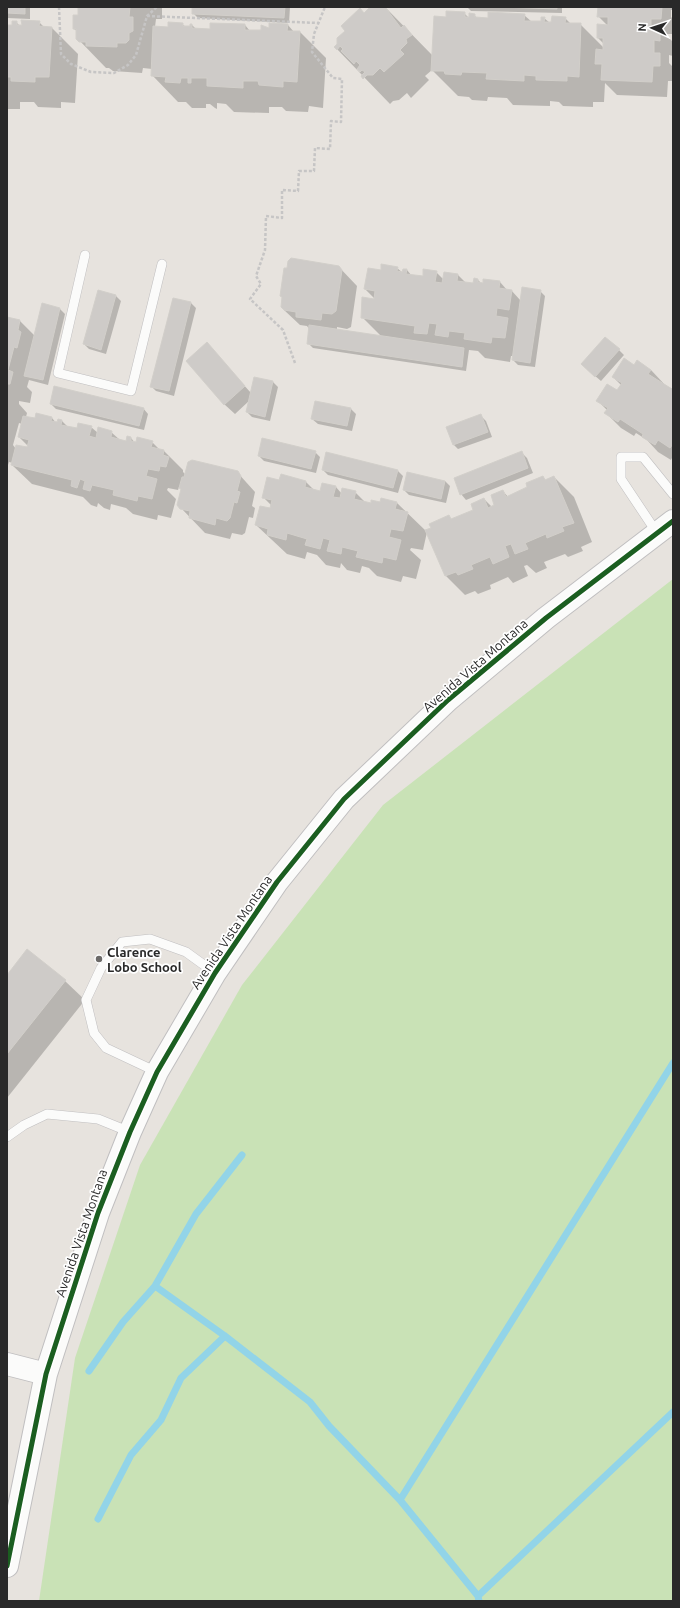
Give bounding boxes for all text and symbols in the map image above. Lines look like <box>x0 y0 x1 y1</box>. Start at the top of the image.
north arrow <box>632 8 672 48</box>
text: N <box>636 23 648 32</box>
street label: Avenida Vista Montana <box>420 616 530 714</box>
street label: Avenida Vista Montana <box>188 873 274 991</box>
place label: Clarence Lobo School <box>107 945 182 974</box>
marker: Clarence Lobo School <box>94 954 104 964</box>
street label: Avenida Vista Montana <box>53 1167 109 1299</box>

